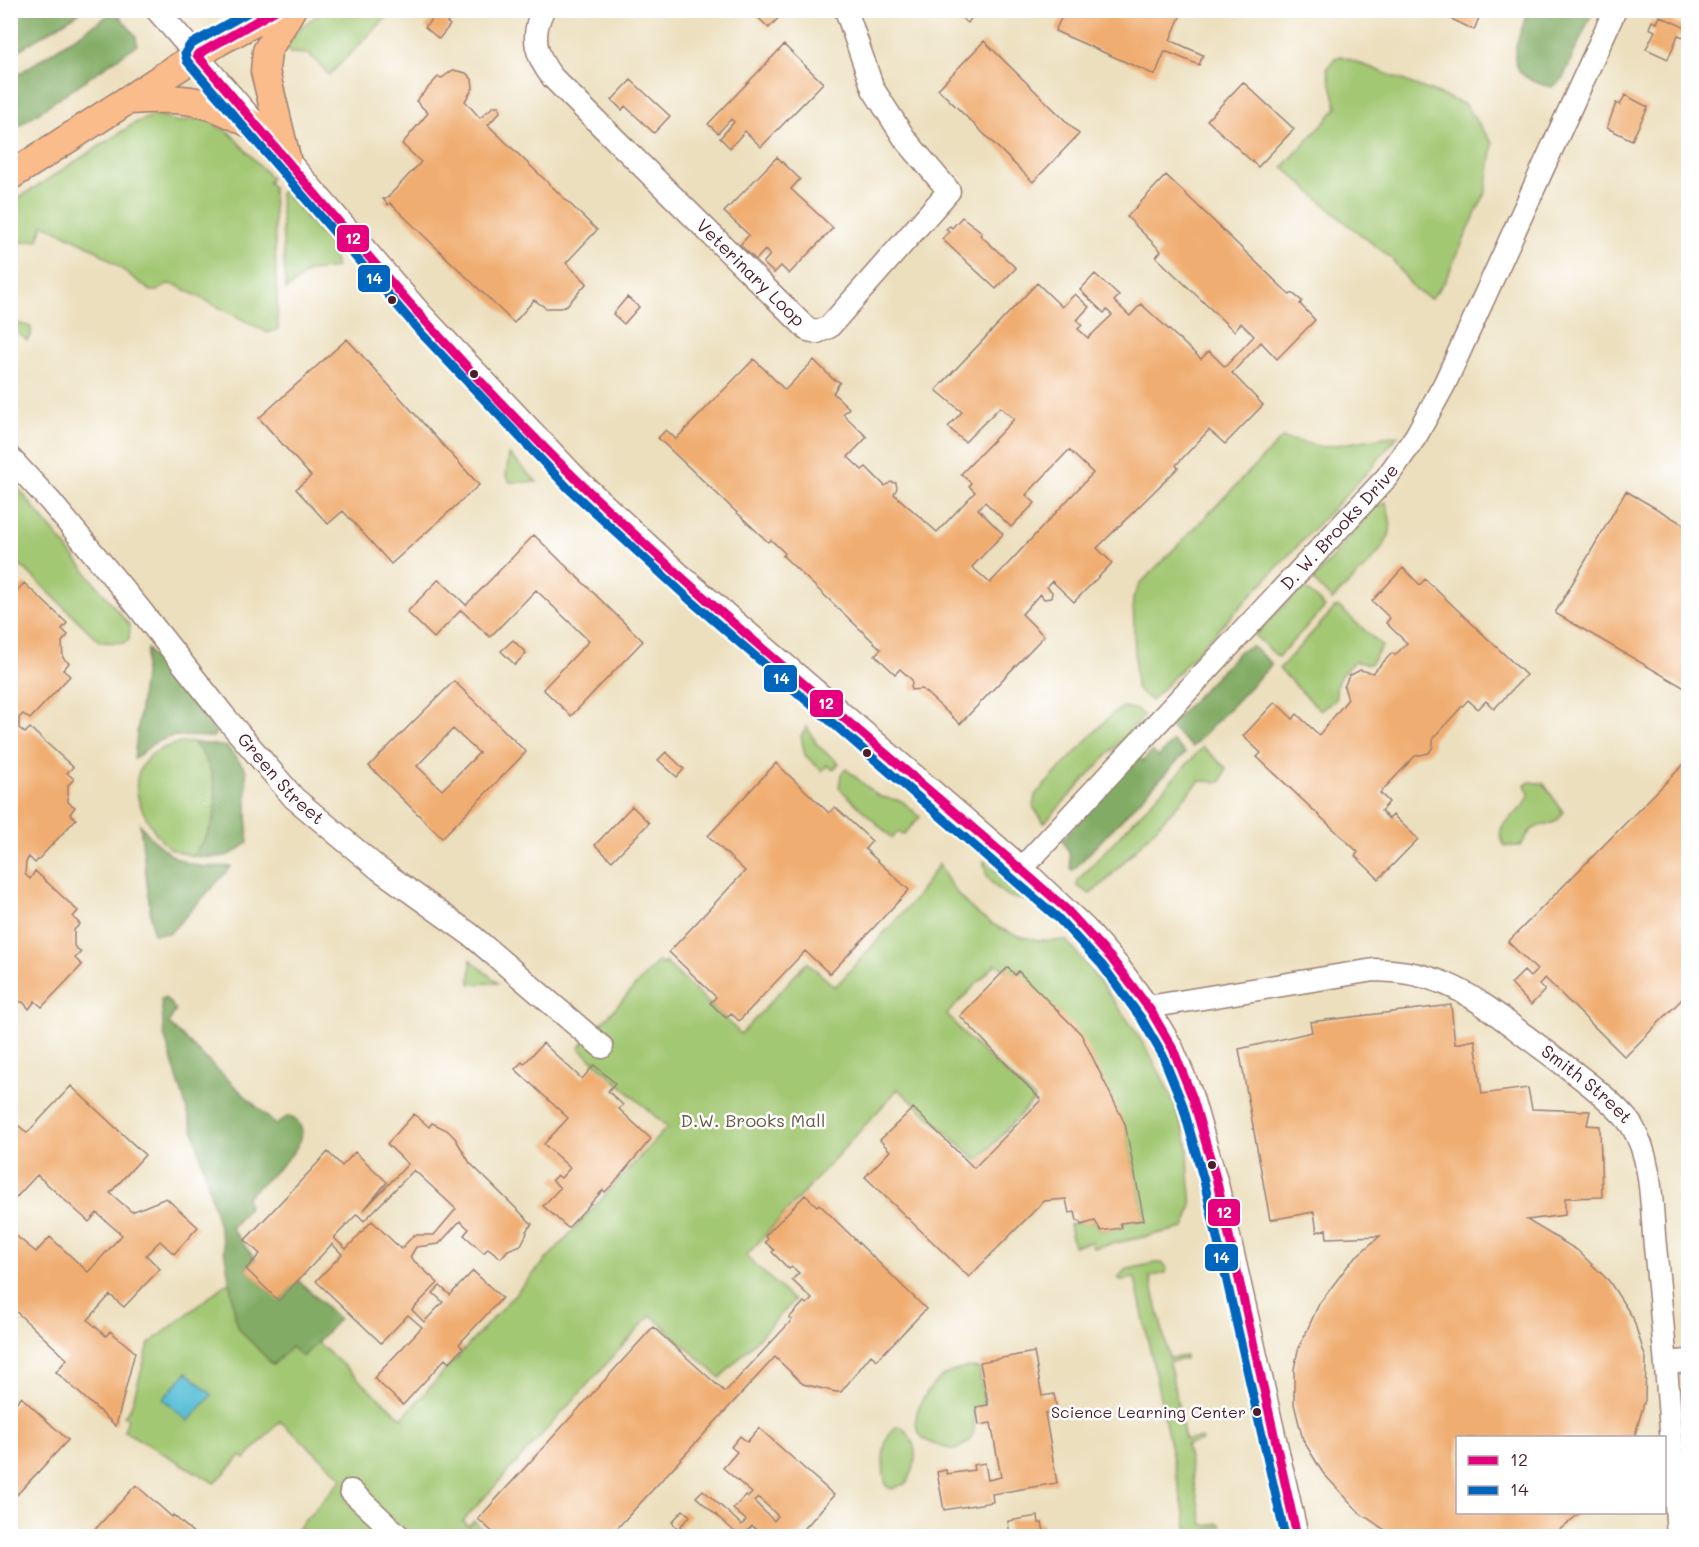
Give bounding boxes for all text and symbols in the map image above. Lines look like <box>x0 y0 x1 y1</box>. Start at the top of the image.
street label: Veterinary Loop <box>692 213 811 331</box>
line badge: 12 <box>336 224 370 253</box>
text: 12 <box>345 227 361 248</box>
line badge: 14 <box>357 264 391 293</box>
text: 14 <box>365 267 383 288</box>
unlabelled marker <box>386 294 398 306</box>
unlabelled marker <box>468 368 480 380</box>
street label: D. W. Brooks Drive <box>1275 459 1403 595</box>
line badge: 14 <box>763 664 798 693</box>
text: 14 <box>772 667 790 688</box>
line badge: 12 <box>809 689 844 718</box>
text: 12 <box>818 692 834 713</box>
street label: Green Street <box>232 727 330 829</box>
unlabelled marker <box>861 747 873 759</box>
street label: Smith Street <box>1537 1039 1638 1128</box>
park label: D.W. Brooks Mall <box>681 1108 825 1132</box>
unlabelled marker <box>1206 1159 1218 1171</box>
line badge: 12 <box>1207 1198 1241 1227</box>
text: 12 <box>1216 1201 1232 1222</box>
line badge: 14 <box>1204 1243 1239 1272</box>
text: 14 <box>1212 1246 1230 1267</box>
place label: Science Learning Center <box>1051 1401 1246 1422</box>
marker: Science Learning Center <box>1251 1406 1263 1418</box>
legend <box>1456 1436 1666 1514</box>
text: 12 <box>1510 1447 1528 1471</box>
text: 14 <box>1510 1477 1529 1501</box>

